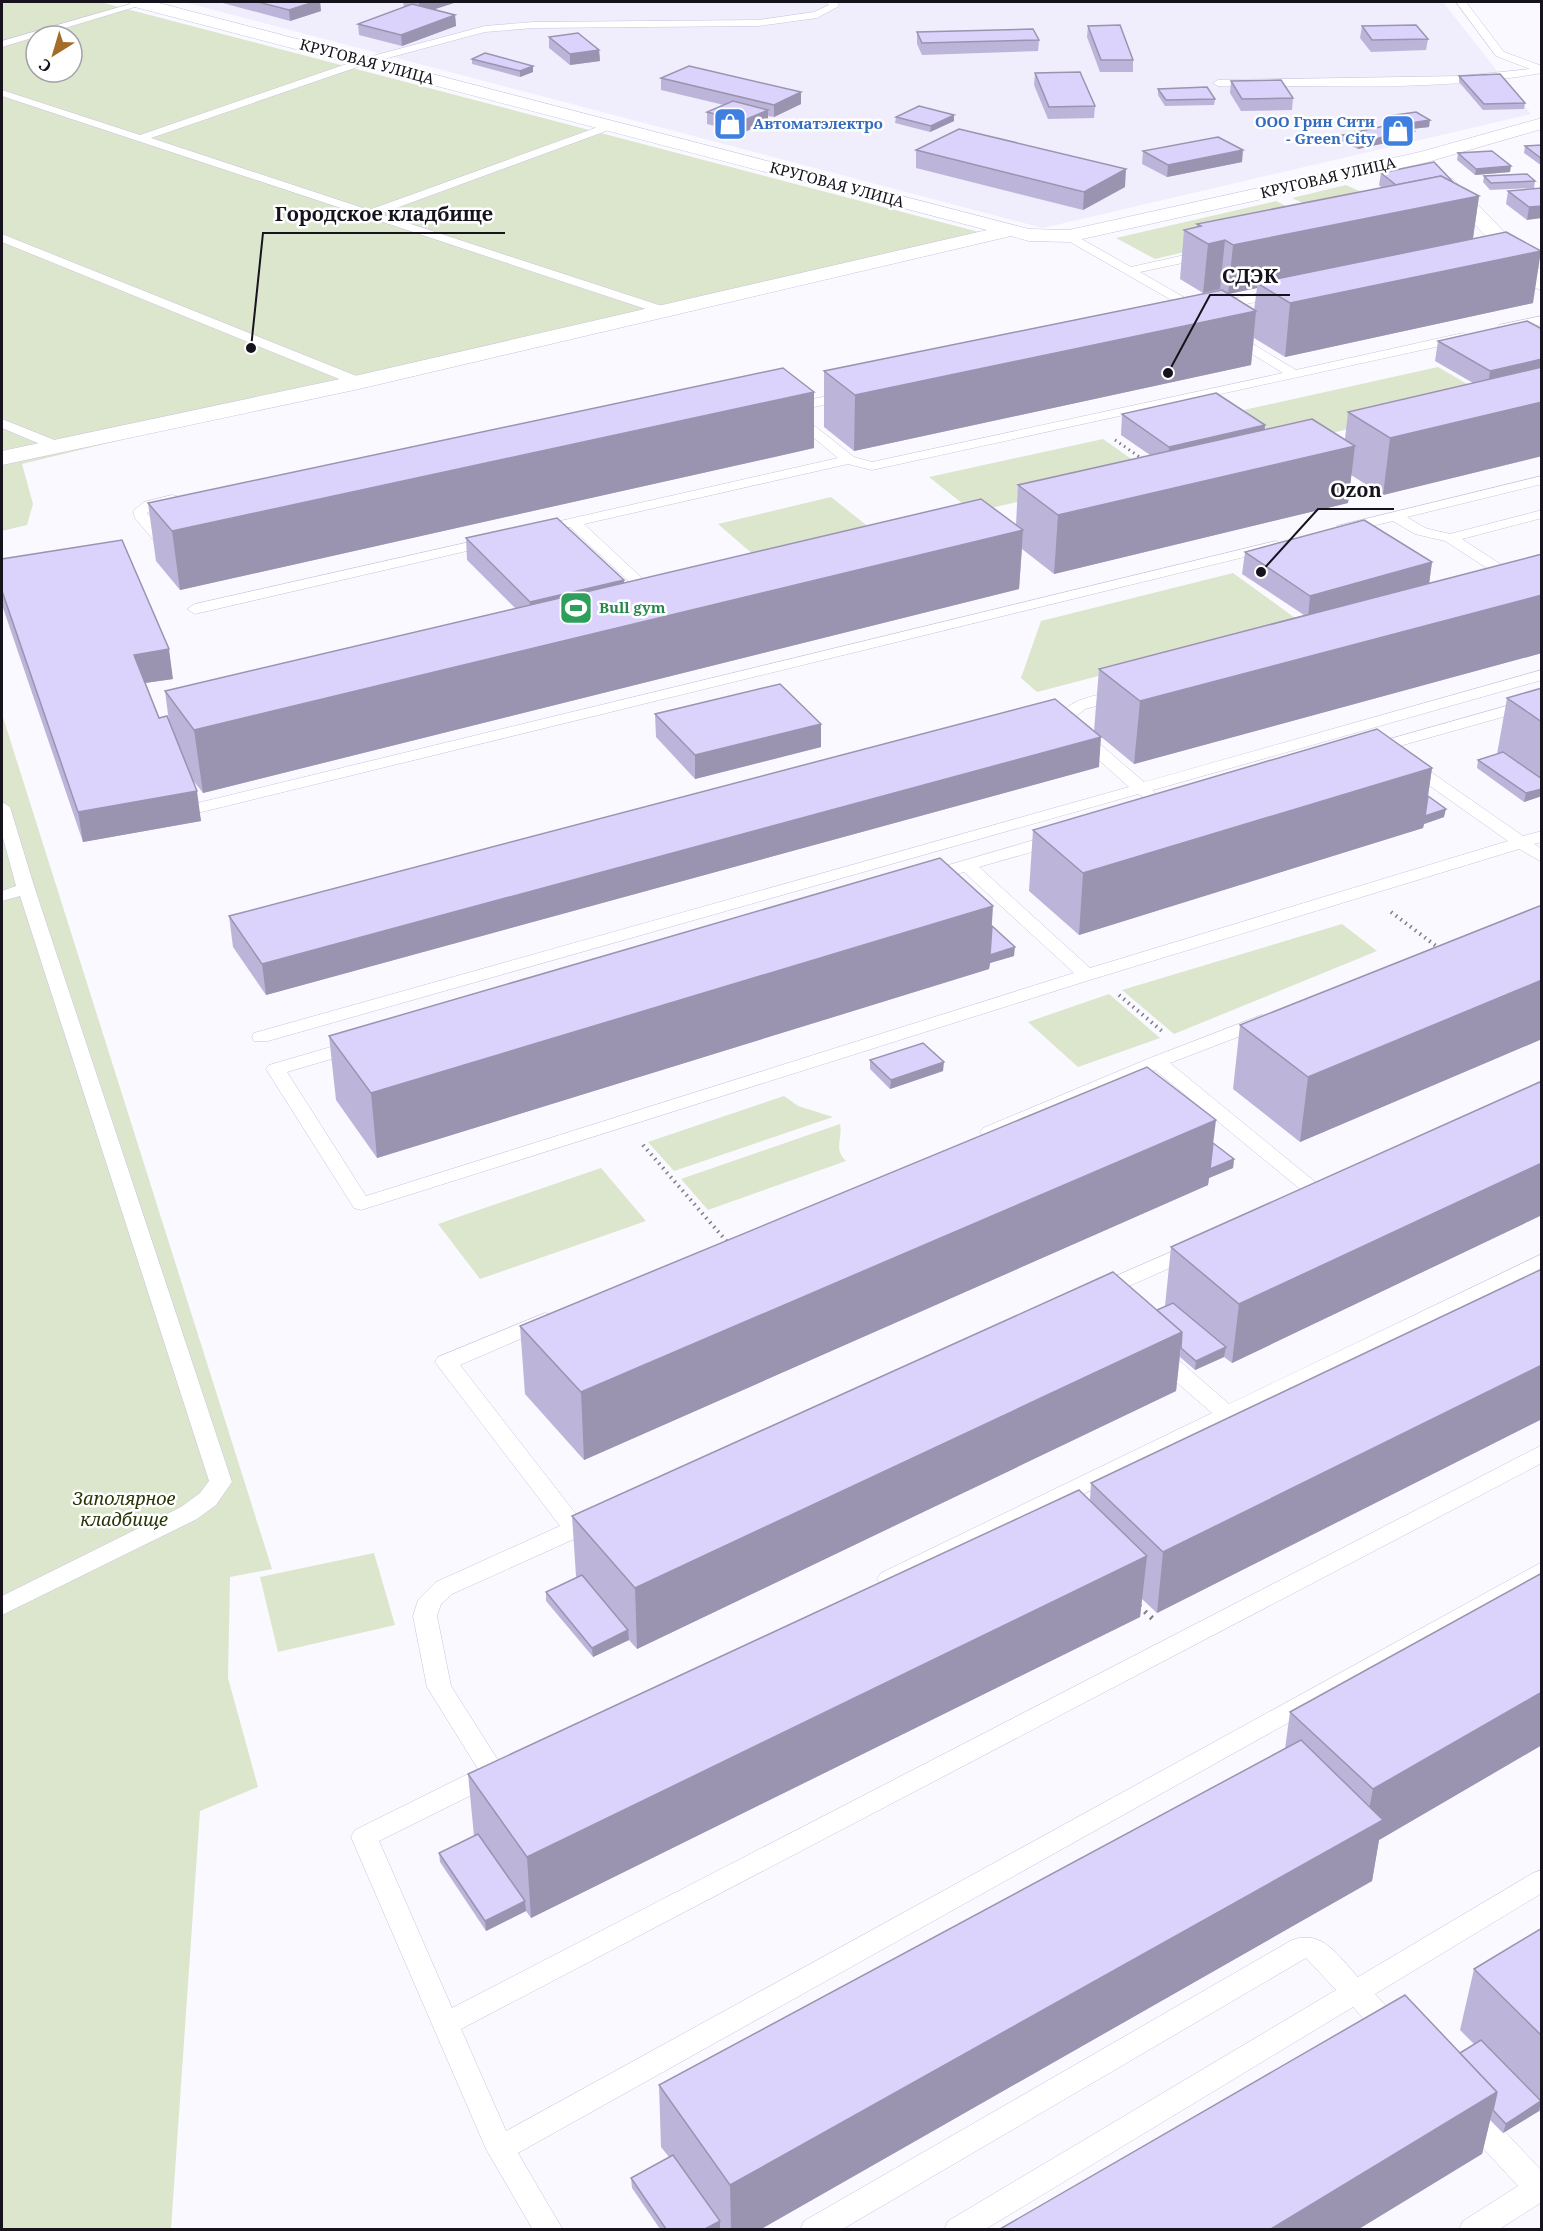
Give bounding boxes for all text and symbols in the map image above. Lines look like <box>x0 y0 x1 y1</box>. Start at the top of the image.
north arrow <box>24 24 84 84</box>
street label: КРУГОВАЯ УЛИЦА <box>298 33 437 89</box>
text: С <box>34 54 56 78</box>
shop icon: Автоматэлектро <box>712 106 748 142</box>
place label: ООО Грин Сити - Green City <box>1255 111 1375 148</box>
place label: Автоматэлектро <box>753 113 883 133</box>
shop icon: ООО Грин Сити - Green City <box>1380 113 1416 149</box>
street label: КРУГОВАЯ УЛИЦА <box>1258 152 1398 202</box>
street label: КРУГОВАЯ УЛИЦА <box>768 156 907 212</box>
callout: Городское кладбище <box>263 195 505 233</box>
text: Городское кладбище <box>275 200 493 227</box>
callout: СДЭК <box>1210 257 1290 295</box>
text: СДЭК <box>1222 262 1278 289</box>
callout: Ozon <box>1318 471 1394 509</box>
text: Ozon <box>1330 476 1382 503</box>
sports icon: Bull gym <box>558 590 594 626</box>
place label: Bull gym <box>599 597 666 617</box>
park label: Заполярное кладбище <box>73 1486 176 1531</box>

